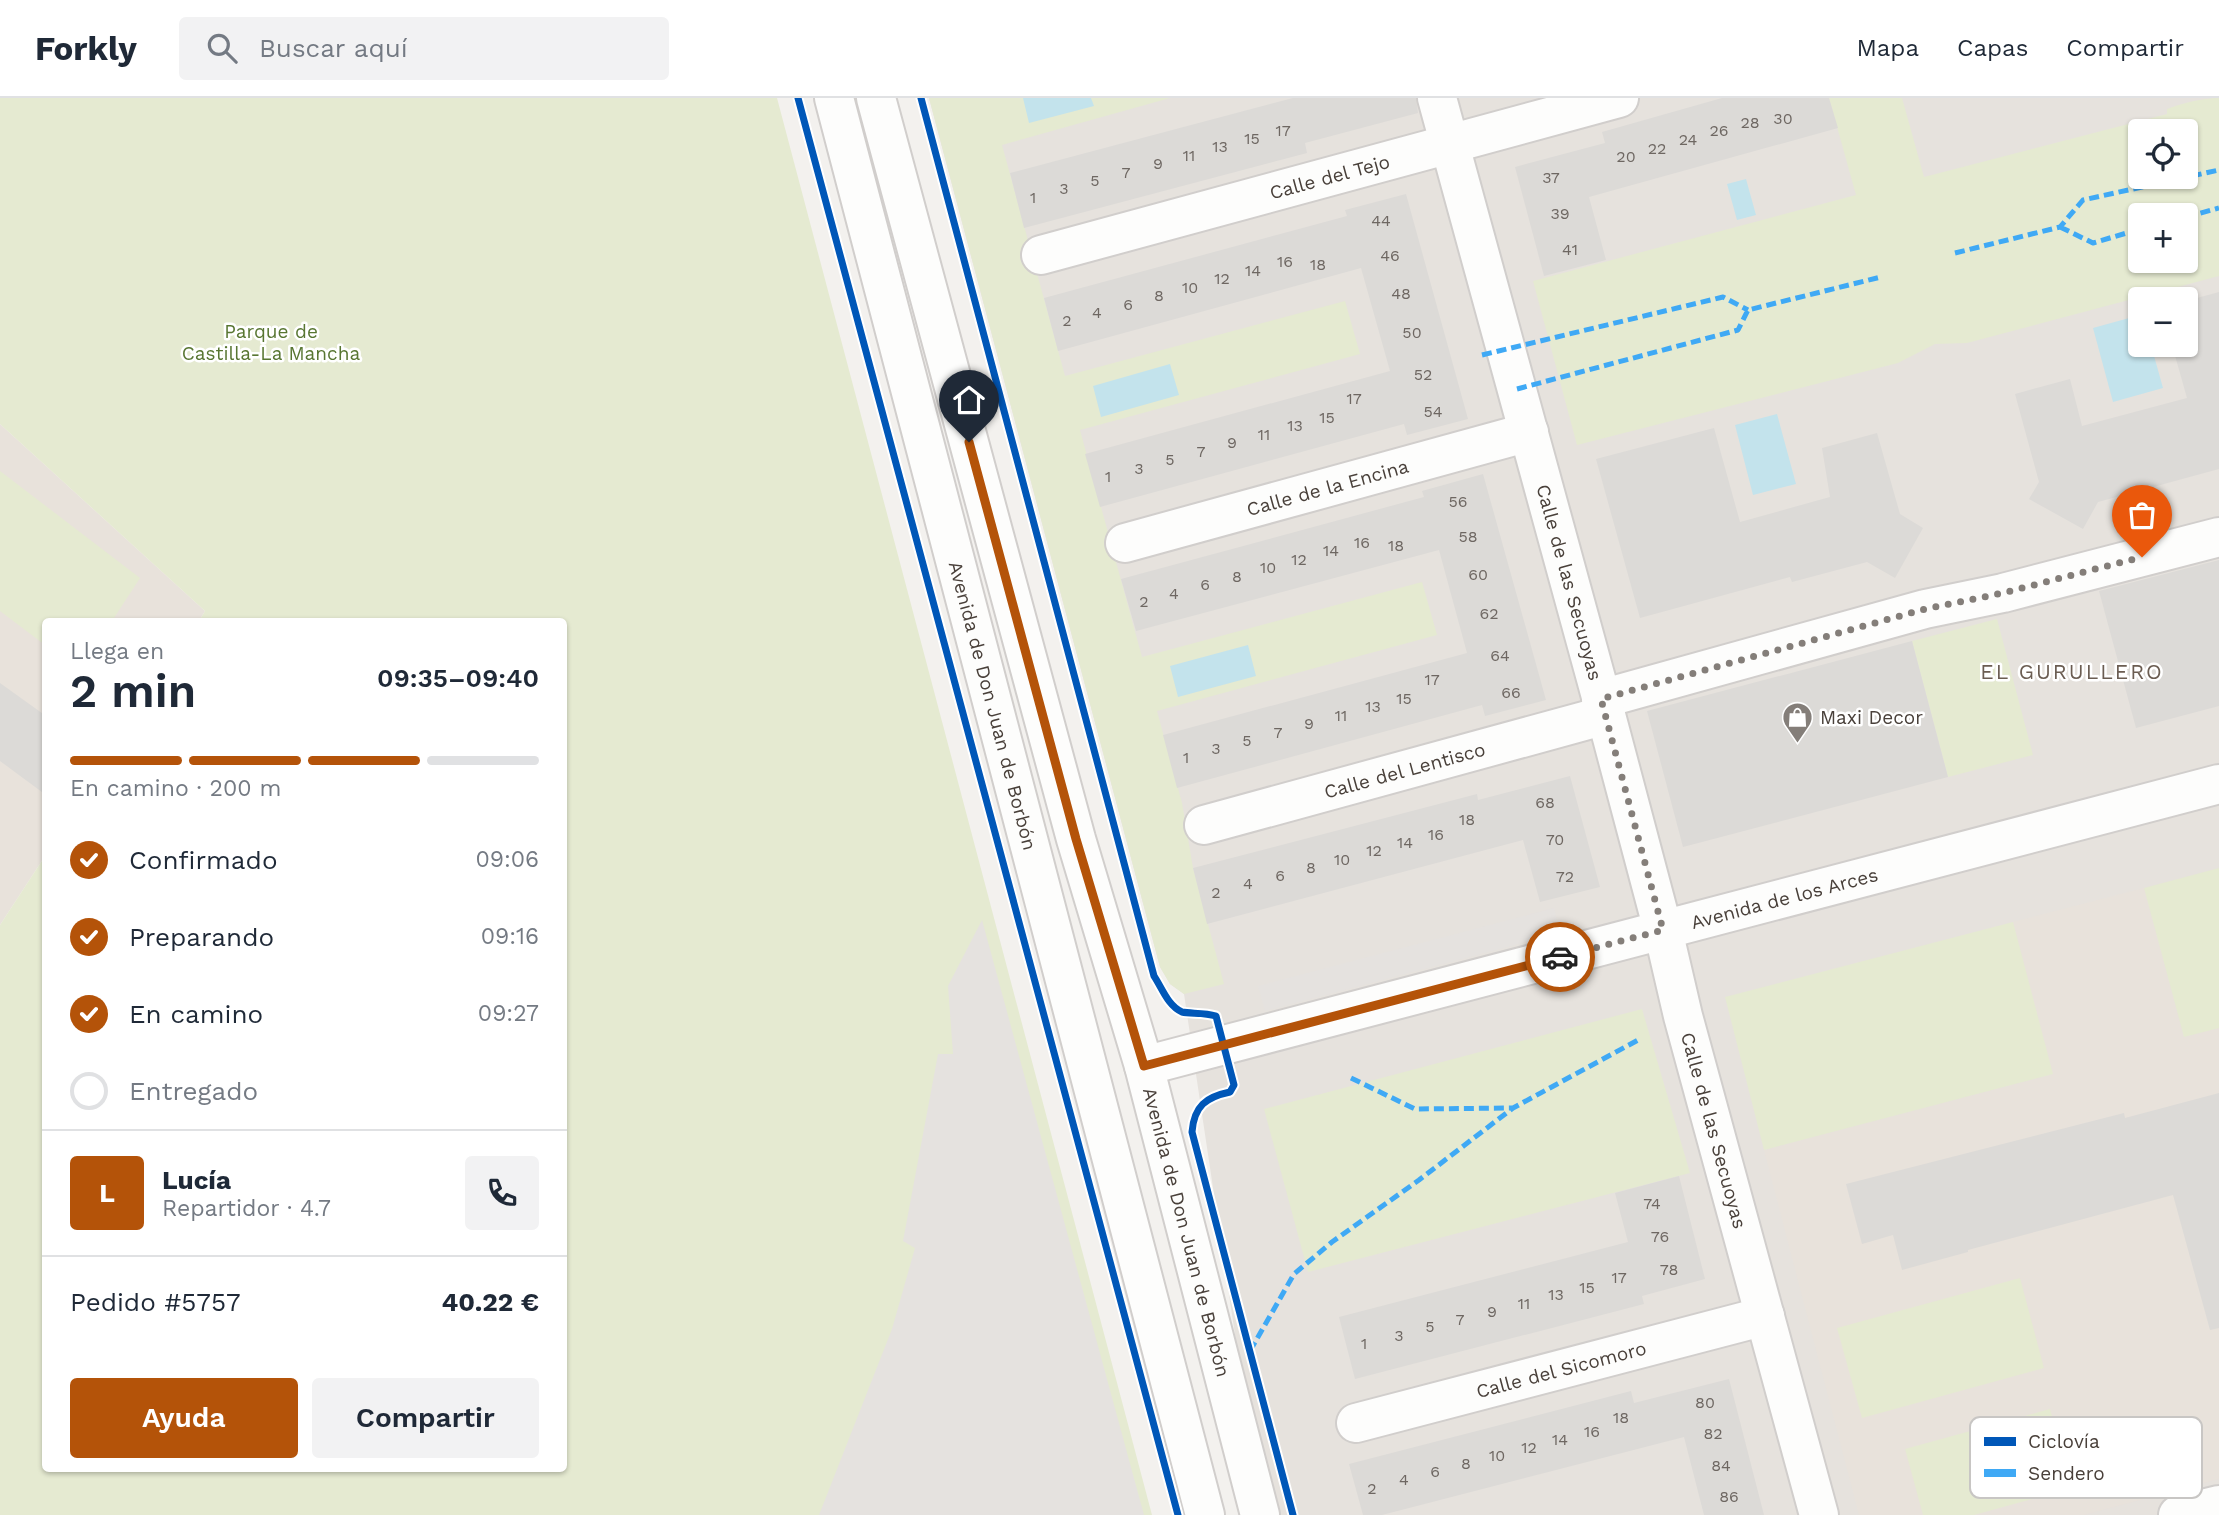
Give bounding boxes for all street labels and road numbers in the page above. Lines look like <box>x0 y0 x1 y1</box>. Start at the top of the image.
street label: Calle del Tejo <box>1267 149 1392 204</box>
street label: Calle de la Encina <box>1244 454 1411 521</box>
street label: Calle de las Secuoyas <box>1532 482 1607 683</box>
street label: Avenida de Don Juan de Borbón <box>944 558 1042 853</box>
street label: Calle del Lentisco <box>1321 737 1488 803</box>
street label: Avenida de los Arces <box>1688 862 1880 934</box>
street label: Calle de las Secuoyas <box>1676 1030 1752 1231</box>
street label: Avenida de Don Juan de Borbón <box>1138 1085 1235 1379</box>
street label: Calle del Sicomoro <box>1474 1336 1649 1403</box>

